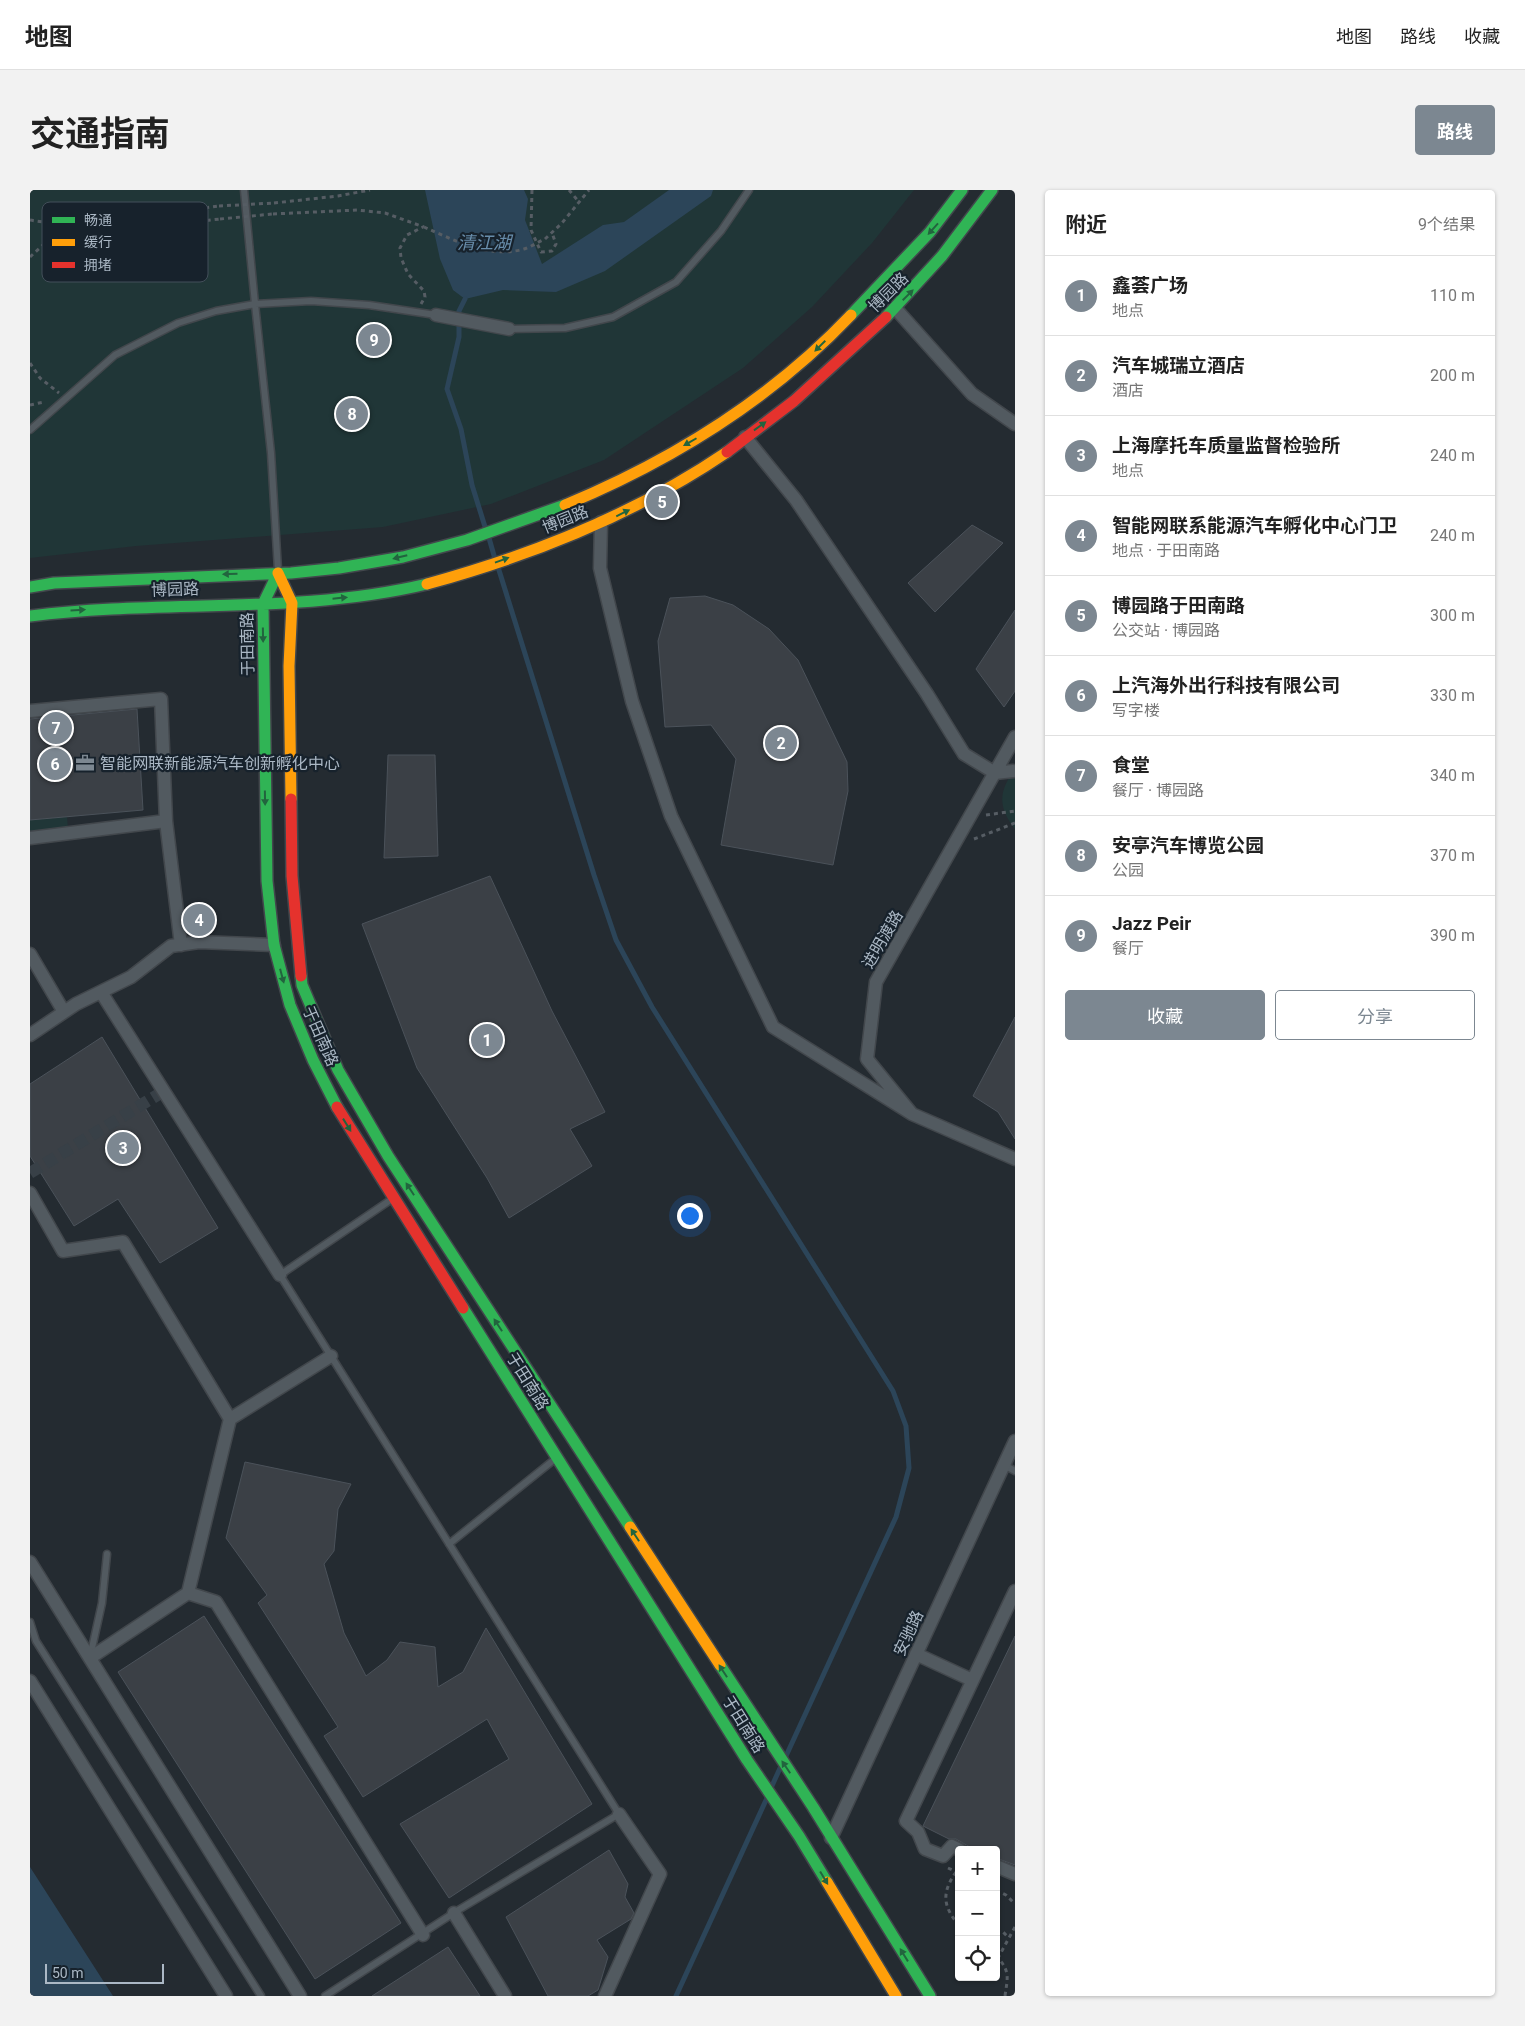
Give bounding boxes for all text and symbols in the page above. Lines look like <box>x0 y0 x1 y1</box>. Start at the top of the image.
text: 地图 <box>25 23 73 51</box>
text: 地图 <box>1336 26 1372 47</box>
text: 路线 <box>1400 26 1436 47</box>
text: 收藏 <box>1464 26 1500 47</box>
button: 路线 <box>1415 105 1495 155</box>
text: 交通指南 <box>30 114 170 155</box>
legend <box>42 202 208 282</box>
text: 畅通 <box>84 212 112 228</box>
text: 附近 <box>1065 213 1107 237</box>
text: 9个结果 <box>1418 215 1475 234</box>
one-way arrow <box>927 222 939 234</box>
water label: 清江湖 <box>457 232 514 253</box>
text: 缓行 <box>84 234 112 250</box>
text: 拥堵 <box>84 257 112 273</box>
street label: 博园路 <box>865 269 912 316</box>
text: 鑫荟广场 <box>1112 274 1188 297</box>
text: 1 <box>1076 286 1086 305</box>
text: 110 m <box>1430 286 1475 305</box>
one-way arrow <box>901 289 913 301</box>
text: 地点 <box>1112 301 1144 320</box>
pin: 9 <box>358 321 390 359</box>
one-way arrow <box>814 339 826 351</box>
text: 汽车城瑞立酒店 <box>1112 354 1245 377</box>
text: 2 <box>1076 366 1086 385</box>
text: 200 m <box>1430 366 1475 385</box>
text: 酒店 <box>1112 381 1144 400</box>
pin: 8 <box>336 395 368 433</box>
one-way arrow <box>754 422 767 432</box>
text: 上海摩托车质量监督检验所 <box>1112 434 1340 457</box>
one-way arrow <box>683 438 697 447</box>
text: 3 <box>1076 446 1086 465</box>
text: 240 m <box>1430 446 1475 465</box>
text: 地点 <box>1112 461 1144 480</box>
pin: 5 <box>646 483 678 521</box>
street label: 博园路 <box>539 502 591 537</box>
one-way arrow <box>616 509 630 517</box>
text: 智能网联系能源汽车孵化中心门卫 <box>1112 514 1397 537</box>
text: 4 <box>1076 526 1086 545</box>
text: 240 m <box>1430 526 1475 545</box>
text: 地点 · 于田南路 <box>1112 541 1220 560</box>
one-way arrow <box>392 553 407 561</box>
one-way arrow <box>495 556 510 563</box>
one-way arrow <box>221 571 237 579</box>
street label: 博园路 <box>151 579 199 600</box>
one-way arrow <box>332 594 348 602</box>
text: 博园路于田南路 <box>1112 594 1245 617</box>
one-way arrow <box>71 606 87 614</box>
text: 5 <box>1076 606 1086 625</box>
text: 300 m <box>1430 606 1475 625</box>
street label: 于田南路 <box>237 612 258 676</box>
text: 公交站 · 博园路 <box>1112 621 1220 640</box>
one-way arrow <box>259 628 267 644</box>
text: 上汽海外出行科技有限公司 <box>1112 674 1340 697</box>
text: 6 <box>1076 686 1086 705</box>
text: 330 m <box>1430 686 1475 705</box>
text: 写字楼 <box>1112 701 1160 720</box>
pin: 7 <box>40 709 72 747</box>
pin: 2 <box>765 724 797 762</box>
pin: 6 <box>39 745 71 783</box>
office icon: 智能网联新能源汽车创新孵化中心 <box>74 752 96 774</box>
place label: 智能网联新能源汽车创新孵化中心 <box>100 754 340 773</box>
text: 食堂 <box>1112 754 1150 777</box>
text: 7 <box>1076 766 1086 785</box>
text: 340 m <box>1430 766 1475 785</box>
text: 餐厅 · 博园路 <box>1112 781 1204 800</box>
one-way arrow <box>262 790 270 806</box>
text: 安亭汽车博览公园 <box>1112 834 1264 857</box>
text: 8 <box>1076 846 1086 865</box>
text: 370 m <box>1430 846 1475 865</box>
text: 公园 <box>1112 861 1144 880</box>
pin: 4 <box>183 901 215 939</box>
street label: 进明渡路 <box>858 907 907 972</box>
text: Jazz Peir <box>1112 912 1191 935</box>
text: 9 <box>1076 926 1086 945</box>
text: 390 m <box>1430 926 1475 945</box>
text: 餐厅 <box>1112 939 1144 958</box>
one-way arrow <box>278 969 286 984</box>
button: 收藏 <box>1065 990 1265 1040</box>
button: 分享 <box>1275 990 1475 1040</box>
street label: 于田南路 <box>299 1003 342 1069</box>
pin: 1 <box>471 1021 503 1059</box>
one-way arrow <box>342 1118 352 1131</box>
pin: 3 <box>107 1129 139 1167</box>
one-way arrow <box>405 1183 414 1196</box>
your location <box>677 1203 703 1229</box>
one-way arrow <box>494 1319 503 1332</box>
street label: 于田南路 <box>503 1349 553 1413</box>
one-way arrow <box>630 1528 640 1542</box>
street label: 安驰路 <box>890 1607 927 1659</box>
one-way arrow <box>719 1664 728 1678</box>
street label: 于田南路 <box>719 1692 769 1756</box>
one-way arrow <box>781 1760 791 1773</box>
map controls <box>955 1846 1000 1981</box>
button: + <box>955 1846 1000 1891</box>
one-way arrow <box>820 1871 829 1884</box>
button: − <box>955 1891 1000 1936</box>
button: locate <box>955 1936 1000 1981</box>
one-way arrow <box>900 1948 909 1961</box>
scale bar <box>45 1961 164 1984</box>
text: 50 m <box>52 1965 84 1981</box>

